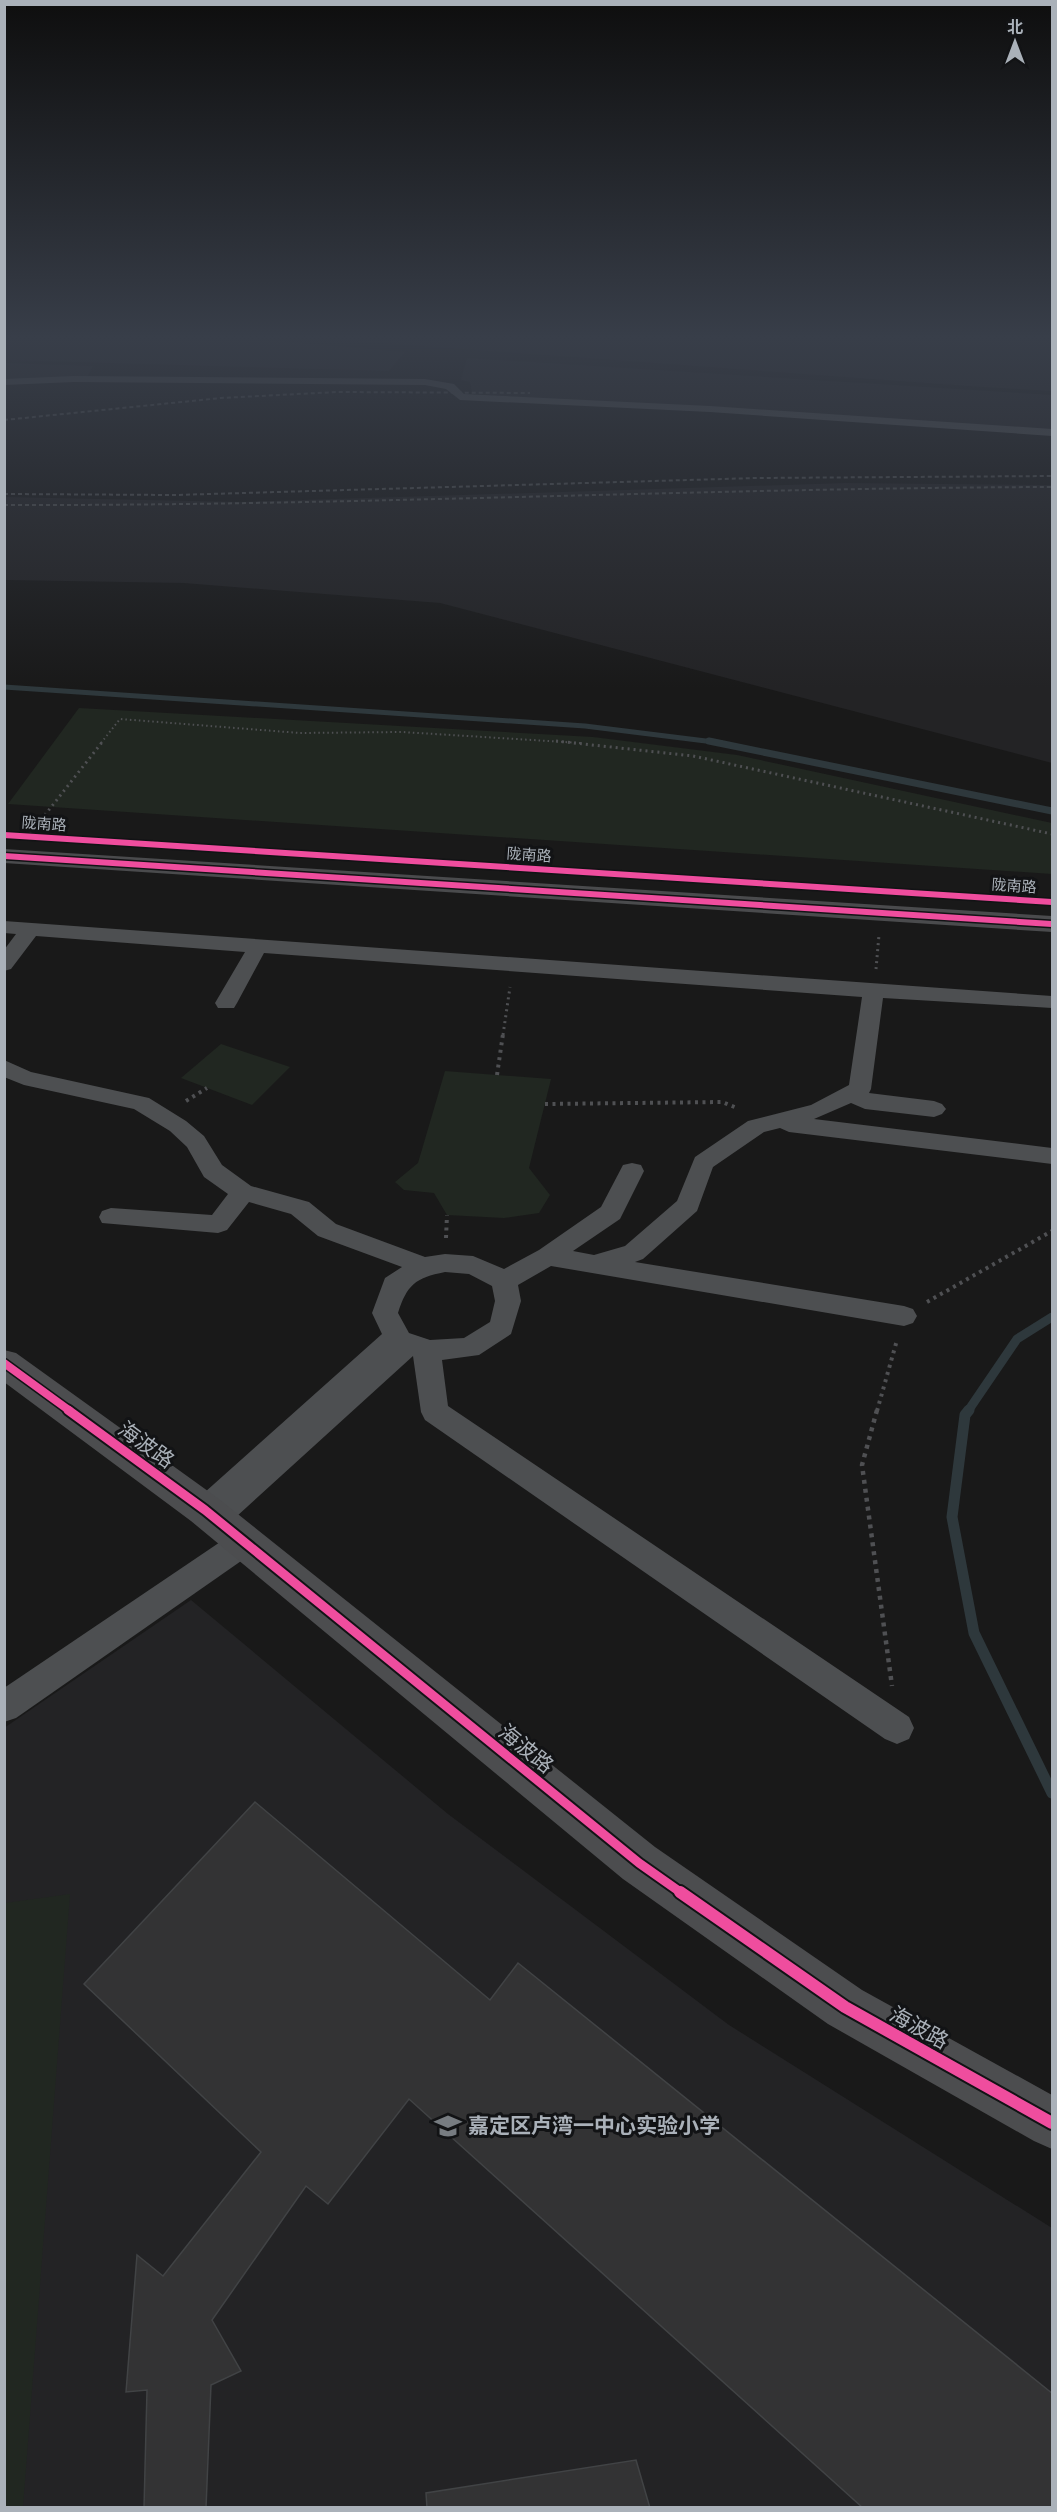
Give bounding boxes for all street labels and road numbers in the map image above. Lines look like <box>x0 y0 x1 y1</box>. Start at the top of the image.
street label: 陇南路 <box>21 813 67 835</box>
street label: 陇南路 <box>506 844 552 866</box>
street label: 陇南路 <box>991 875 1037 897</box>
street label: 海波路 <box>113 1417 179 1473</box>
street label: 海波路 <box>494 1720 558 1778</box>
street label: 海波路 <box>886 2002 952 2054</box>

